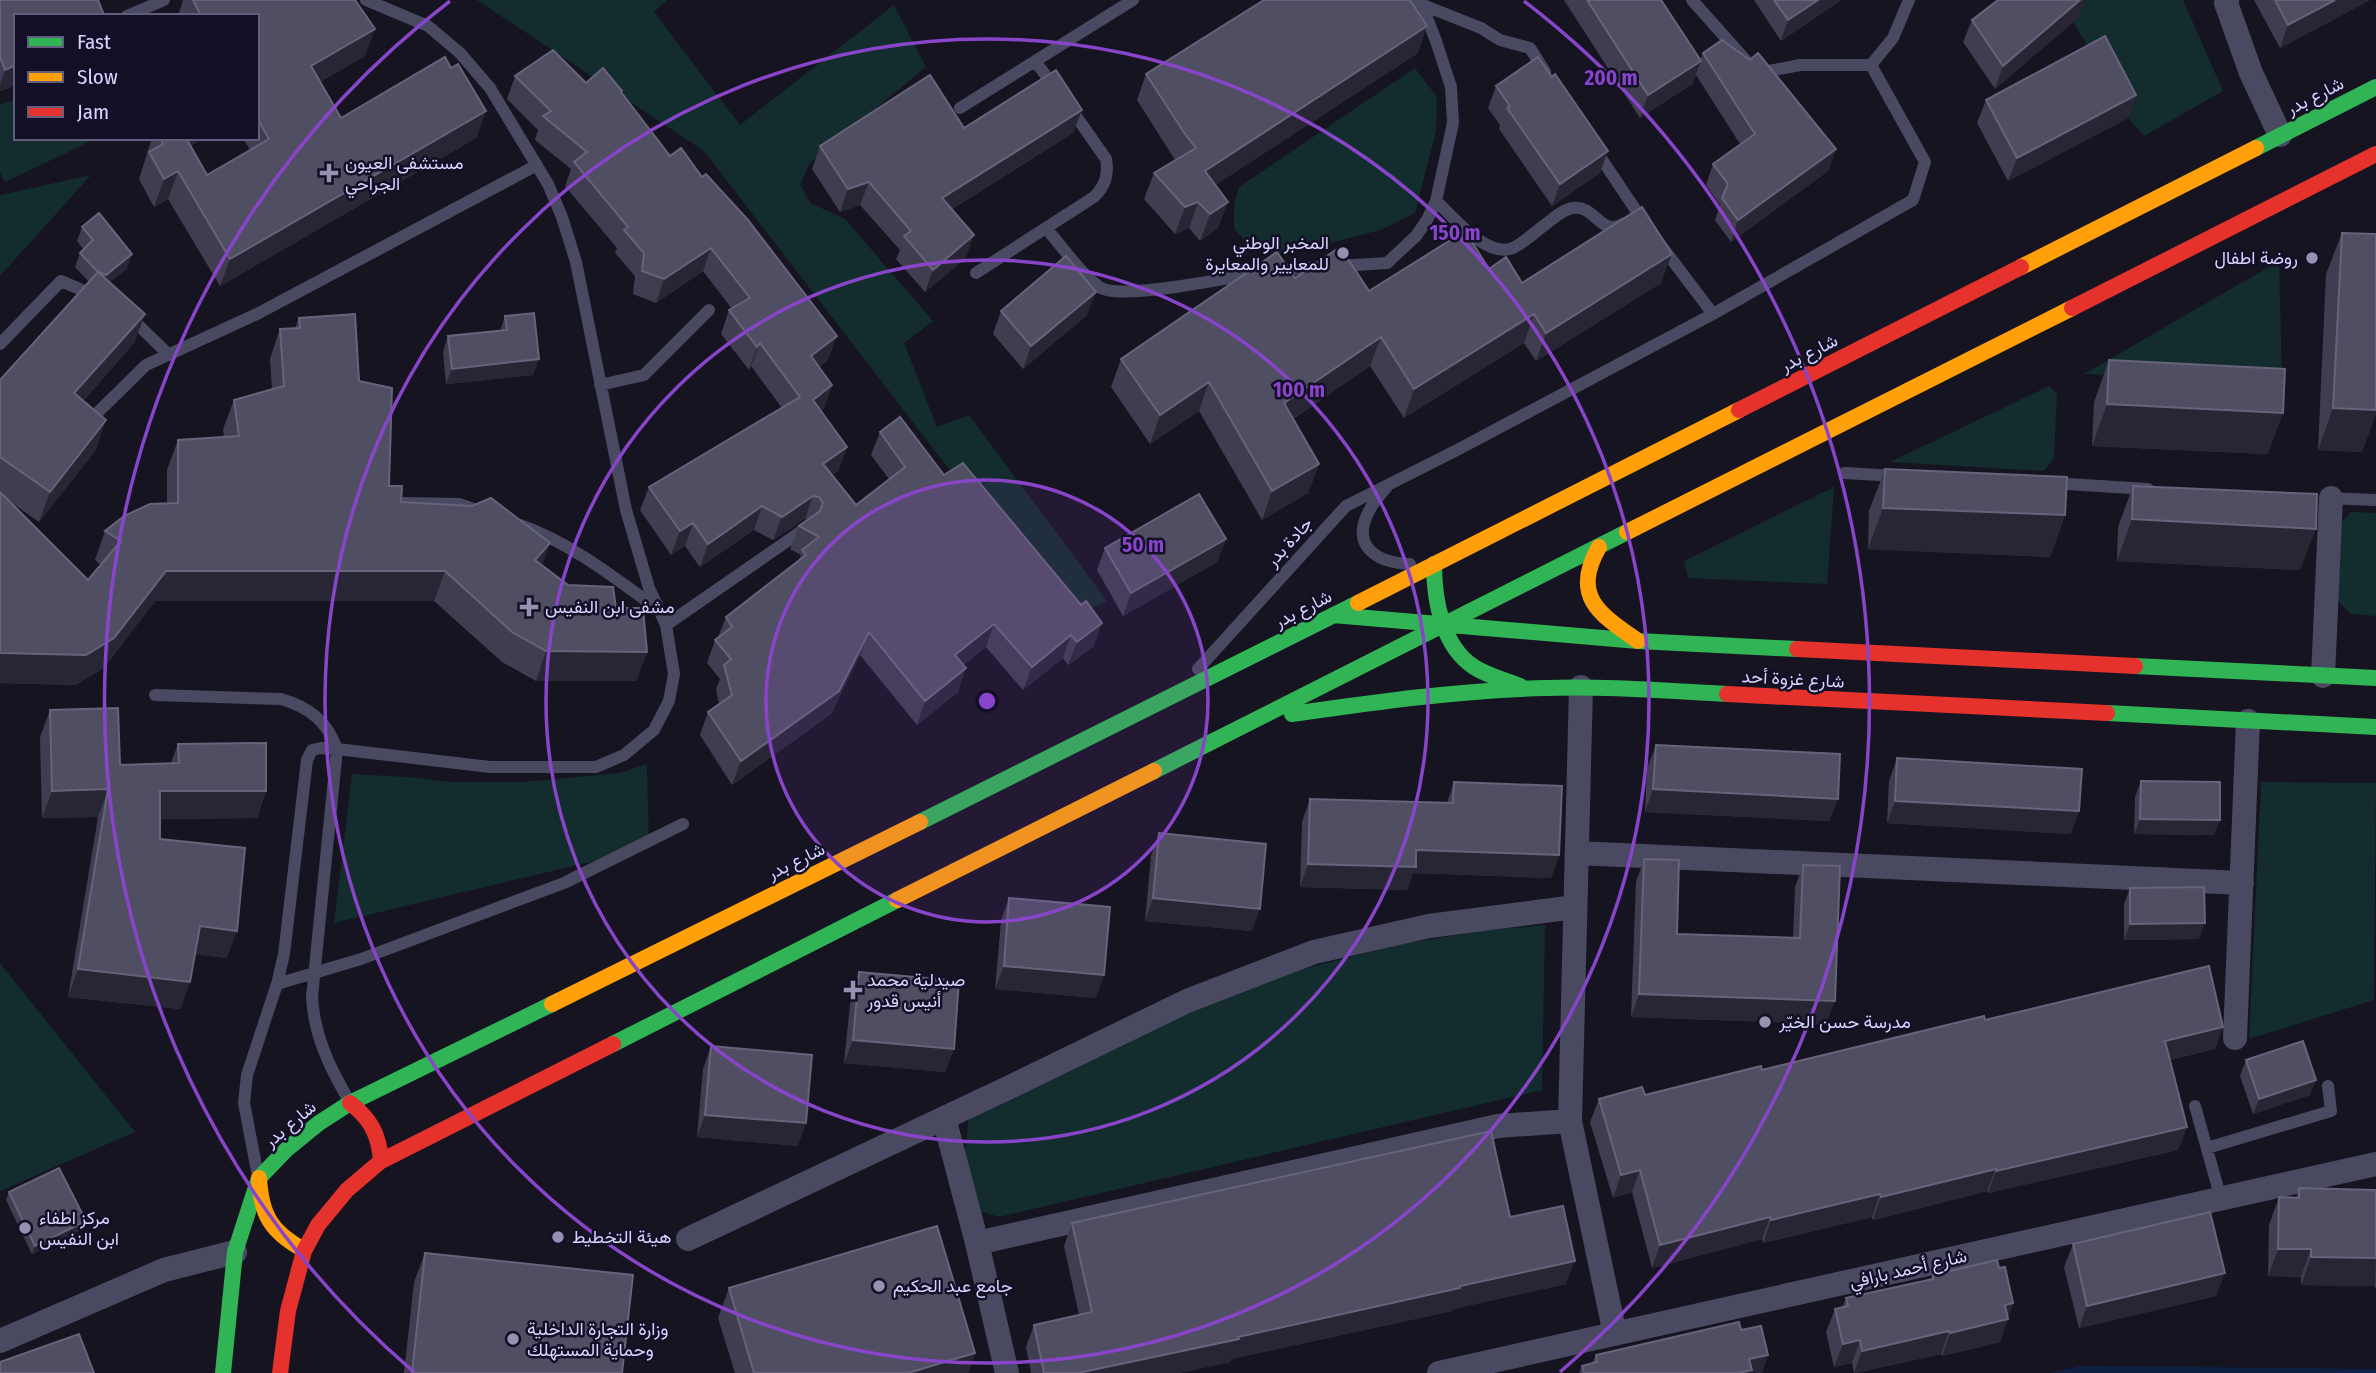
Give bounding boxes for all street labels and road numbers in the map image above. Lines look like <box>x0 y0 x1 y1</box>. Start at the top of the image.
street label: شارع بدر <box>2282 72 2348 121</box>
street label: شارع بدر <box>1776 329 1842 378</box>
street label: جادة بدر <box>1260 513 1317 572</box>
street label: شارع بدر <box>1270 585 1336 634</box>
street label: شارع غزوة أحد <box>1741 665 1845 694</box>
street label: شارع بدر <box>763 838 829 886</box>
street label: شارع بدر <box>259 1096 321 1154</box>
street label: شارع أحمد بارافي <box>1847 1245 1970 1297</box>

